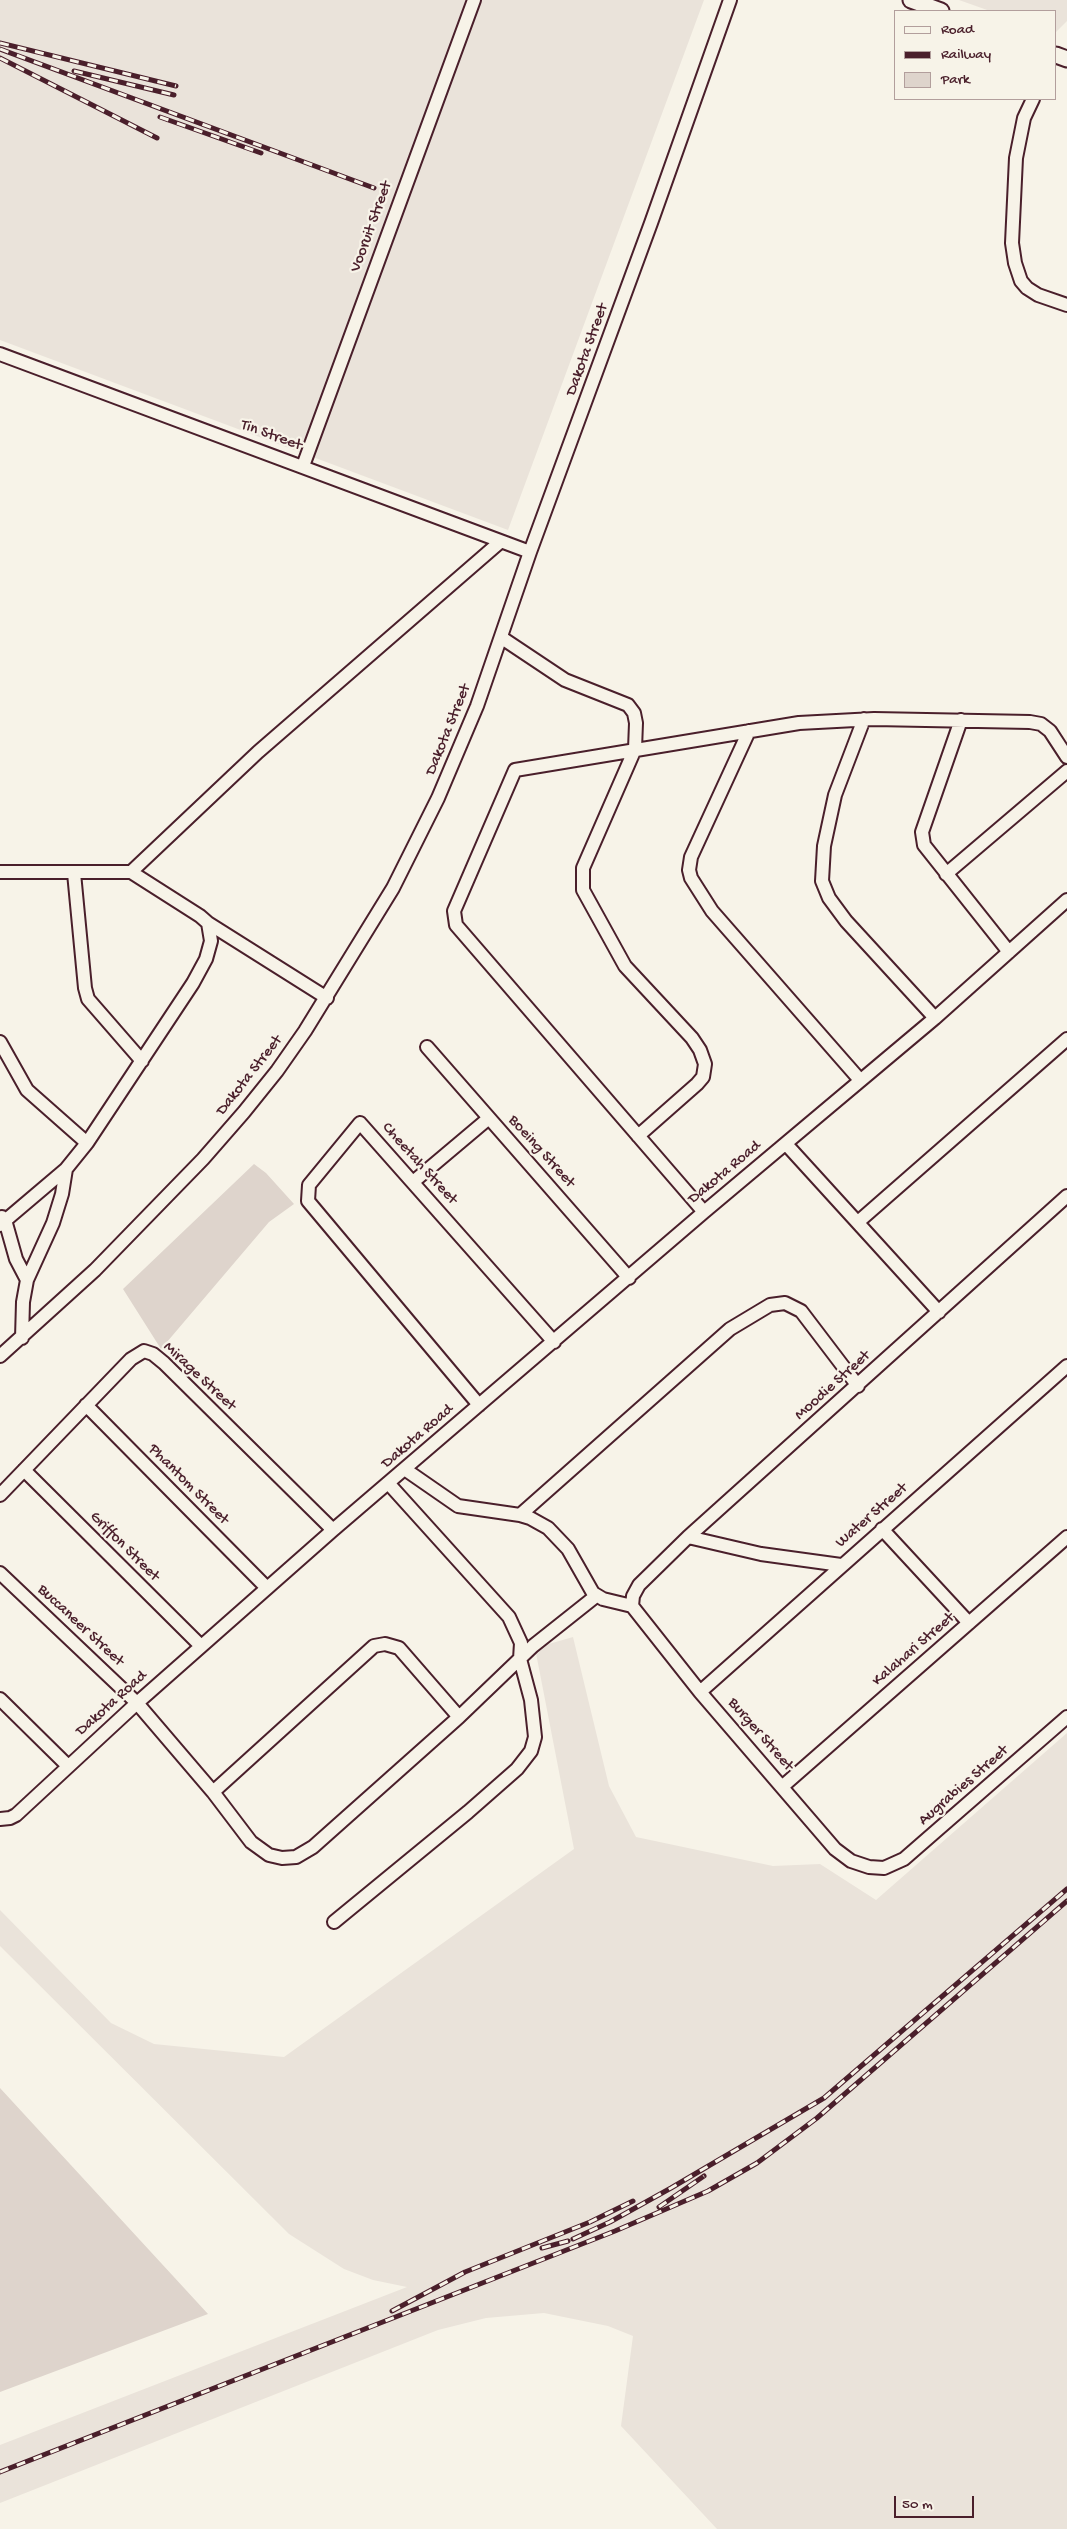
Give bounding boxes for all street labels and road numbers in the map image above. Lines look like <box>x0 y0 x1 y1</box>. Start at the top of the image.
street label: Vooruit Street <box>347 179 397 275</box>
street label: Dakota Street <box>562 301 614 399</box>
street label: Tin Street <box>238 416 304 456</box>
street label: Dakota Street <box>422 682 476 778</box>
street label: Dakota Street <box>213 1032 287 1120</box>
street label: Boeing Street <box>503 1112 579 1192</box>
street label: Cheetah Street <box>377 1119 461 1209</box>
street label: Dakota Road <box>685 1137 765 1209</box>
street label: Mirage Street <box>158 1338 240 1416</box>
street label: Moodie Street <box>791 1347 875 1425</box>
street label: Dakota Road <box>378 1401 458 1473</box>
street label: Phantom Street <box>144 1441 232 1529</box>
street label: Water Street <box>832 1479 912 1553</box>
street label: Griffon Street <box>85 1508 163 1586</box>
street label: Buccaneer Street <box>33 1581 127 1671</box>
street label: Kalahari Street <box>869 1609 959 1691</box>
street label: Dakota Road <box>73 1667 151 1741</box>
street label: Burger Street <box>723 1694 797 1776</box>
street label: Augrabies Street <box>915 1742 1013 1830</box>

